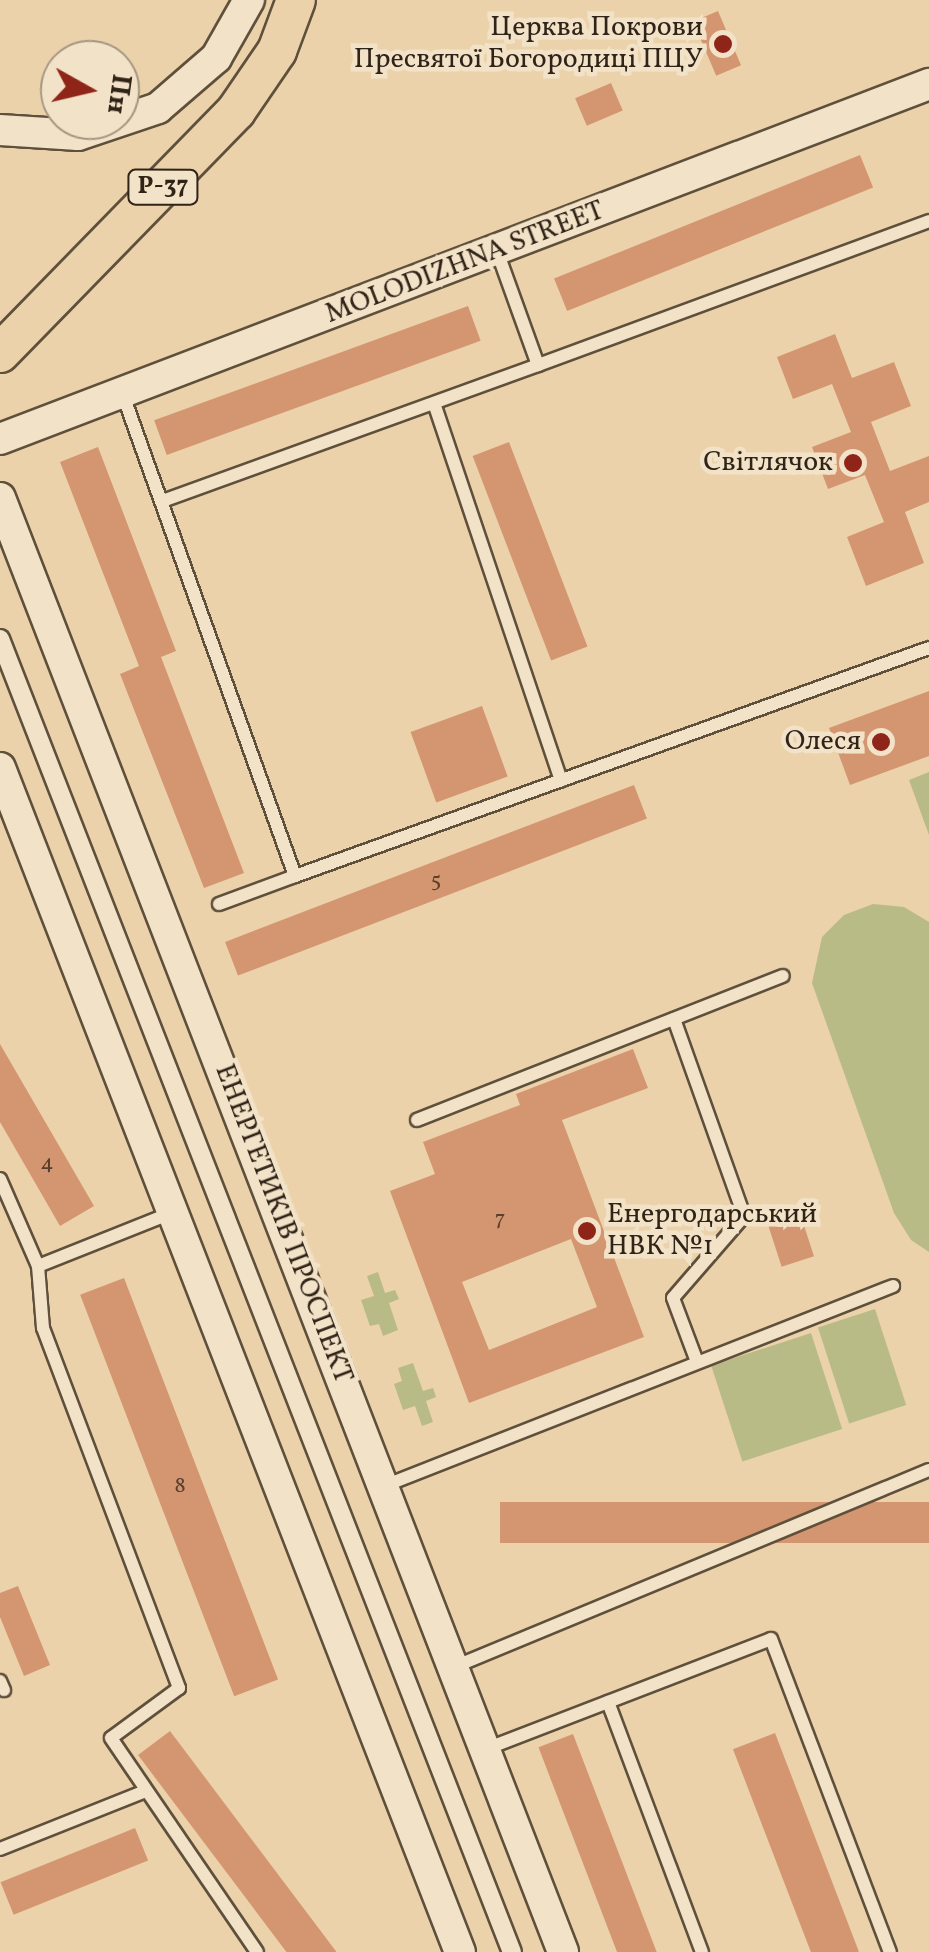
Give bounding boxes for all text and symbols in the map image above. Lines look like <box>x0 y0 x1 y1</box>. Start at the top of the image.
place label: Церква Покрови Пресвятої Богородиці ПЦУ <box>354 11 703 77</box>
marker: Церква Покрови Пресвятої Богородиці ПЦУ <box>712 33 734 55</box>
north arrow <box>40 40 140 140</box>
text: Пн <box>96 72 140 116</box>
road number: Р-37 <box>126 167 200 207</box>
street label: MOLODIZHNA STREET <box>321 194 609 332</box>
place label: Світлячок <box>703 446 833 480</box>
marker: Світлячок <box>842 452 864 474</box>
place label: Олеся <box>785 725 861 759</box>
marker: Олеся <box>870 731 892 753</box>
house number: 5 <box>431 868 441 894</box>
street label: ЕНЕРГЕТИКІВ ПРОСПЕКТ <box>207 1060 359 1388</box>
house number: 4 <box>40 1151 54 1177</box>
place label: Енергодарський НВК №1 <box>607 1198 817 1264</box>
house number: 7 <box>495 1207 505 1233</box>
marker: Енергодарський НВК №1 <box>576 1220 598 1242</box>
house number: 8 <box>174 1474 186 1500</box>

